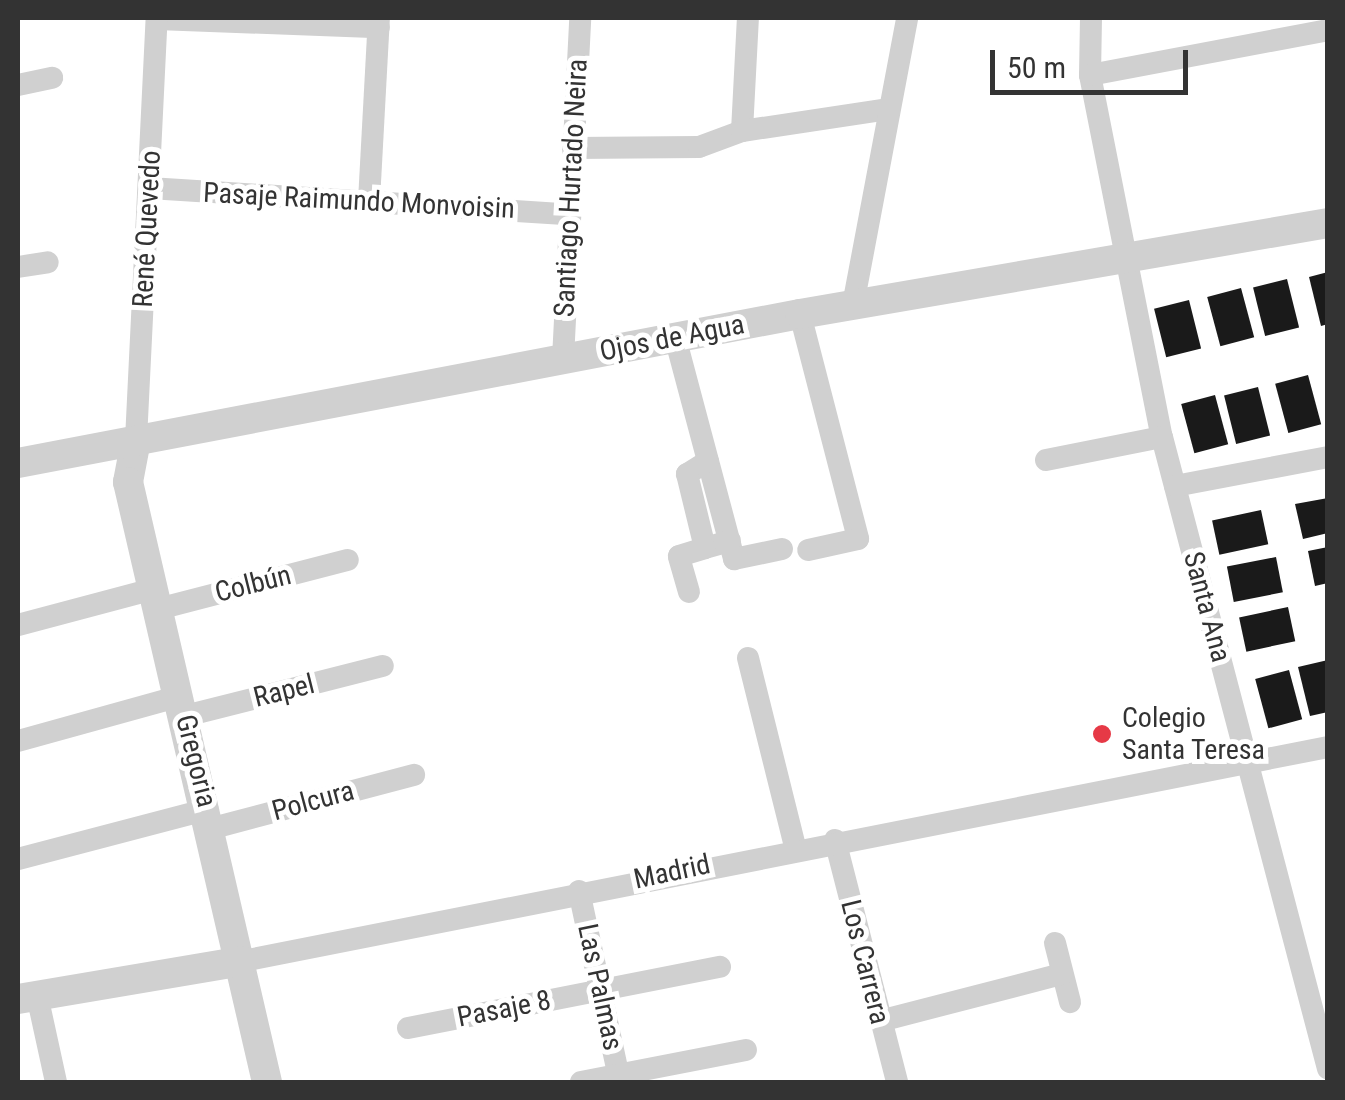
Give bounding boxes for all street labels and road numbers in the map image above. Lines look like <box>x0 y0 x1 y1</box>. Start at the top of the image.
street label: Santiago Hurtado Neira <box>547 58 595 318</box>
street label: René Quevedo <box>126 150 168 308</box>
street label: Pasaje Raimundo Monvoisin <box>202 176 516 226</box>
street label: Ojos de Agua <box>597 308 747 368</box>
street label: Santa Ana <box>1176 548 1238 666</box>
street label: Colbún <box>211 558 295 610</box>
street label: Rapel <box>250 667 318 715</box>
street label: Gregoria <box>168 711 224 811</box>
street label: Polcura <box>268 774 358 828</box>
street label: Madrid <box>631 848 713 896</box>
street label: Los Carrera <box>833 896 897 1028</box>
street label: Las Palmas <box>570 921 630 1053</box>
street label: Pasaje 8 <box>454 983 554 1035</box>

